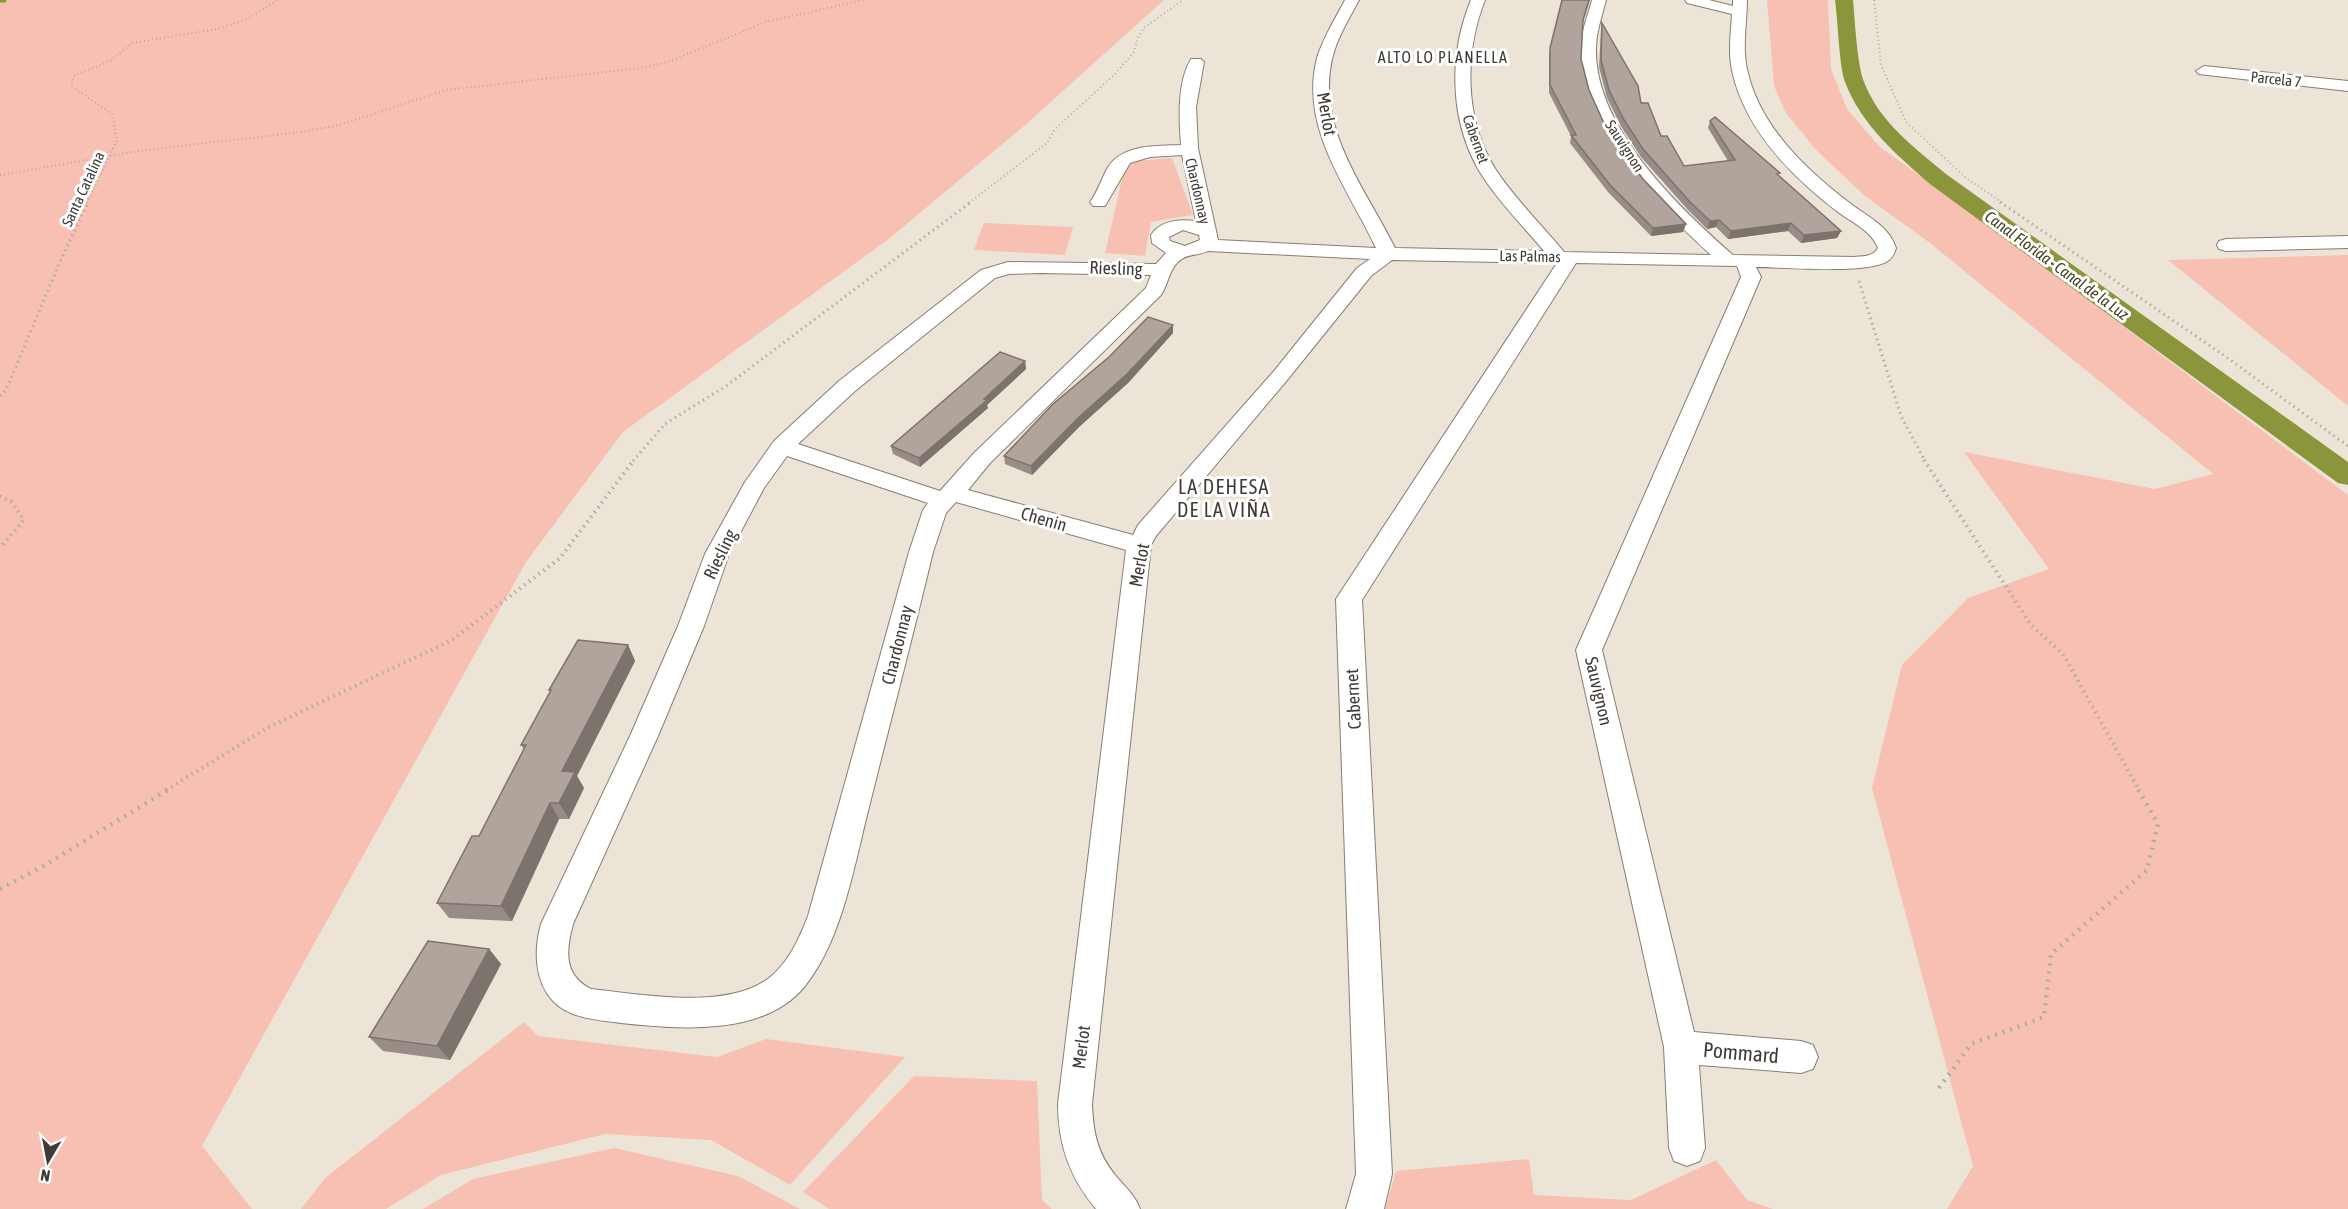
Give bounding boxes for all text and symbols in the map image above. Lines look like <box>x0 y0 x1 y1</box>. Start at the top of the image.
district label: ALTO LO PLANELLA <box>1378 48 1508 66</box>
street label: Parcela 7 <box>2250 68 2302 90</box>
street label: Merlot <box>1313 91 1341 137</box>
street label: Cabernet <box>1459 112 1493 166</box>
street label: Sauvignon <box>1602 117 1648 175</box>
street label: Santa Catalina <box>58 149 108 229</box>
street label: Chardonnay <box>1182 156 1214 226</box>
water label: Canal Florida - Canal de la Luz <box>1982 207 2132 323</box>
street label: Las Palmas <box>1499 247 1561 265</box>
street label: Riesling <box>1089 257 1143 279</box>
district label: LA DEHESA DE LA VIÑA <box>1177 475 1271 521</box>
street label: Chenin <box>1019 502 1069 536</box>
street label: Riesling <box>699 525 741 582</box>
street label: Merlot <box>1125 542 1153 588</box>
street label: Chardonnay <box>877 603 917 687</box>
street label: Sauvignon <box>1581 655 1617 727</box>
street label: Cabernet <box>1341 668 1365 730</box>
street label: Merlot <box>1068 1024 1094 1070</box>
street label: Pommard <box>1702 1037 1780 1067</box>
north arrow <box>18 1131 78 1191</box>
text: N <box>39 1166 52 1185</box>

